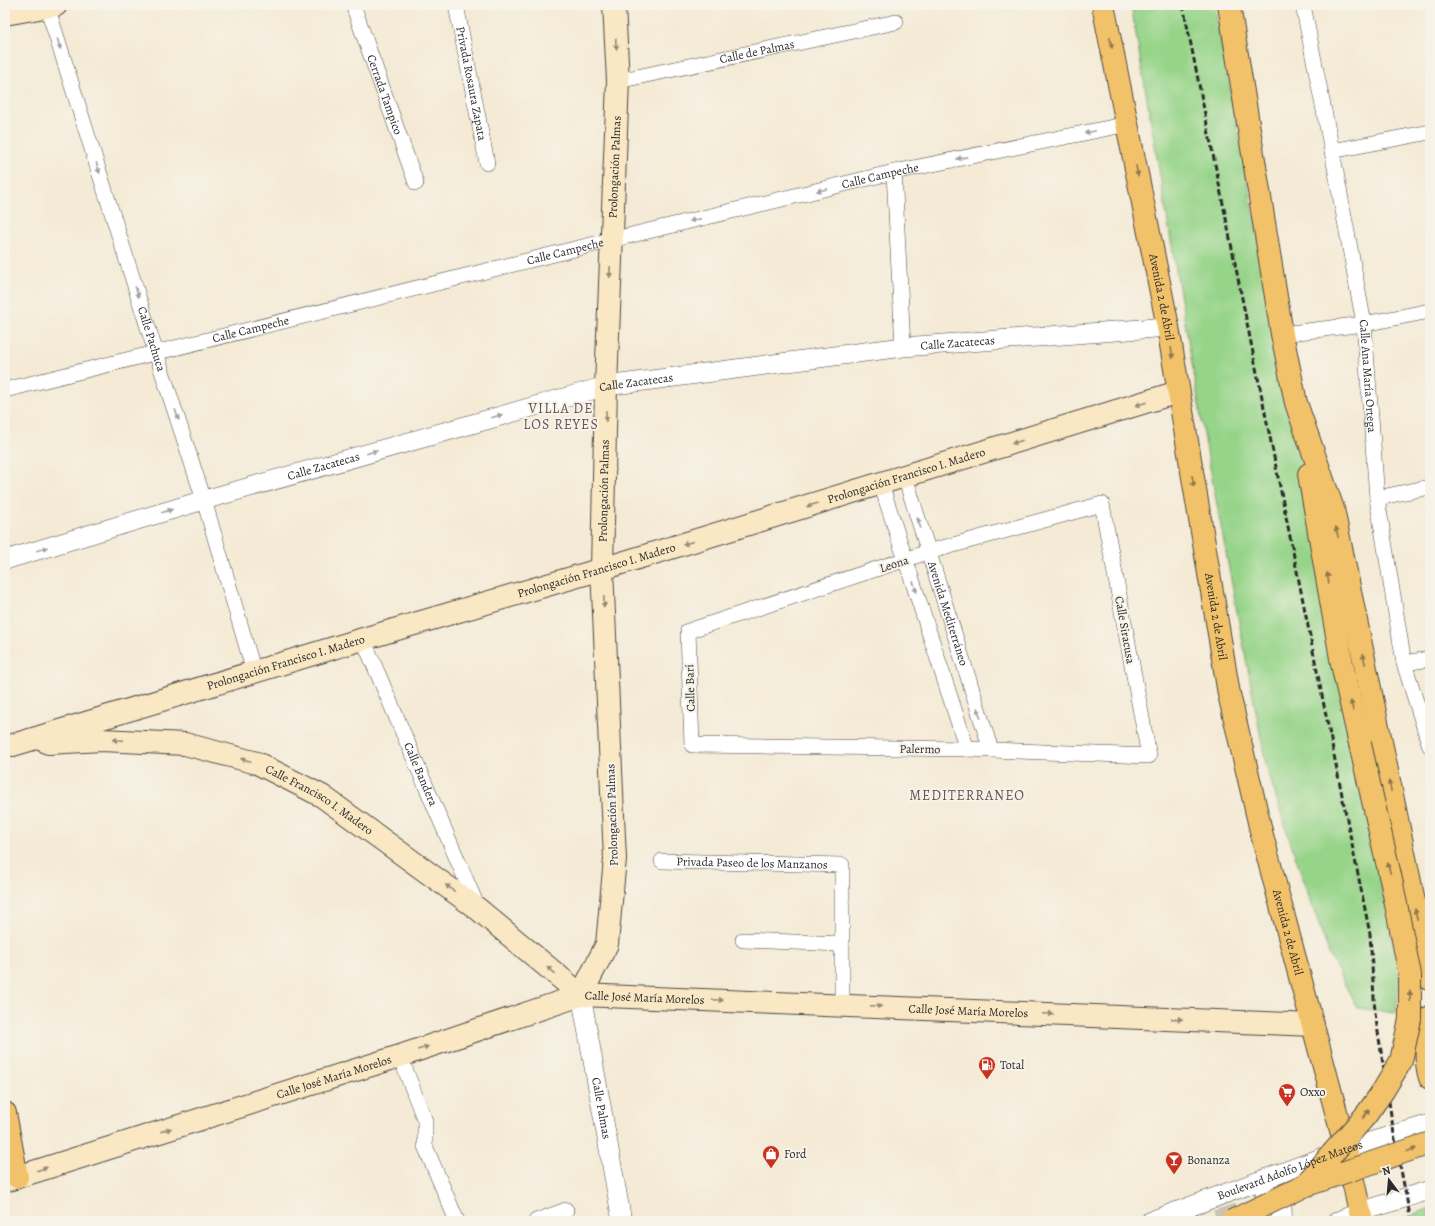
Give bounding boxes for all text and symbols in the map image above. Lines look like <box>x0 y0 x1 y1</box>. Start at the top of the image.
street label: Privada Rosaura Zapata <box>452 25 490 142</box>
street label: Calle de Palmas <box>718 36 796 67</box>
one-way arrow <box>1108 37 1114 49</box>
one-way arrow <box>56 38 62 50</box>
one-way arrow <box>612 38 619 50</box>
street label: Cerrada Tampico <box>363 52 406 137</box>
street label: Prolongación Palmas <box>605 115 625 219</box>
one-way arrow <box>1083 129 1096 135</box>
one-way arrow <box>956 156 968 162</box>
street label: Calle Campeche <box>840 159 920 192</box>
one-way arrow <box>95 162 101 174</box>
one-way arrow <box>1134 164 1140 177</box>
one-way arrow <box>816 187 828 193</box>
one-way arrow <box>689 217 701 223</box>
street label: Calle Campeche <box>525 234 605 269</box>
street label: Avenida 2 de Abril <box>1145 251 1178 342</box>
one-way arrow <box>607 266 614 278</box>
one-way arrow <box>134 286 140 298</box>
street label: Calle Pachuca <box>134 304 170 374</box>
street label: Calle Campeche <box>211 312 291 346</box>
street label: Calle Ana María Ortega <box>1355 318 1380 434</box>
street label: Calle Zacatecas <box>920 332 996 354</box>
one-way arrow <box>1169 347 1175 359</box>
street label: Calle Zacatecas <box>597 369 674 396</box>
district label: VILLA DE LOS REYES <box>523 399 599 434</box>
one-way arrow <box>1135 401 1147 407</box>
one-way arrow <box>174 410 180 422</box>
one-way arrow <box>602 410 609 422</box>
one-way arrow <box>491 413 504 419</box>
street label: Prolongación Palmas <box>595 439 613 542</box>
one-way arrow <box>1011 439 1023 445</box>
street label: Prolongación Francisco I. Madero <box>825 444 987 507</box>
street label: Calle Zacatecas <box>285 448 362 484</box>
one-way arrow <box>367 449 379 455</box>
one-way arrow <box>1190 475 1196 488</box>
one-way arrow <box>806 502 818 508</box>
one-way arrow <box>161 508 173 514</box>
one-way arrow <box>916 516 922 528</box>
one-way arrow <box>1334 526 1340 538</box>
street label: Prolongación Francisco I. Madero <box>515 539 677 601</box>
one-way arrow <box>682 540 694 546</box>
one-way arrow <box>37 546 49 552</box>
street label: Leona <box>877 552 911 576</box>
street label: Avenida Mediterráneo <box>924 558 972 668</box>
street label: Avenida 2 de Abril <box>1201 571 1231 661</box>
one-way arrow <box>1324 572 1330 584</box>
one-way arrow <box>912 582 918 594</box>
street label: Calle Siracusa <box>1111 595 1139 665</box>
one-way arrow <box>600 596 607 608</box>
street label: Prolongación Francisco I. Madero <box>205 631 367 694</box>
one-way arrow <box>1360 653 1366 665</box>
street label: Calle Barí <box>681 664 699 712</box>
one-way arrow <box>1348 700 1354 712</box>
one-way arrow <box>976 707 982 719</box>
one-way arrow <box>112 737 124 744</box>
street label: Calle Bandera <box>400 740 442 809</box>
street label: Palermo <box>899 741 941 757</box>
one-way arrow <box>240 757 252 763</box>
street label: Calle Francisco I. Madero <box>263 761 376 838</box>
street label: Prolongación Palmas <box>602 763 622 867</box>
one-way arrow <box>1387 780 1393 793</box>
district label: MEDITERRANEO <box>909 786 1025 805</box>
street label: Privada Paseo de los Manzanos <box>676 853 828 873</box>
one-way arrow <box>1385 862 1391 874</box>
one-way arrow <box>444 884 455 892</box>
street label: Avenida 2 de Abril <box>1269 887 1307 977</box>
one-way arrow <box>1413 908 1419 920</box>
one-way arrow <box>546 965 556 974</box>
street label: Calle José María Morelos <box>584 987 705 1008</box>
one-way arrow <box>1407 989 1413 1002</box>
one-way arrow <box>712 997 725 1003</box>
street label: Calle José María Morelos <box>908 1000 1029 1021</box>
one-way arrow <box>870 1003 882 1010</box>
one-way arrow <box>1042 1010 1054 1017</box>
one-way arrow <box>1171 1016 1184 1022</box>
one-way arrow <box>418 1045 430 1051</box>
street label: Calle José María Morelos <box>274 1051 394 1103</box>
fuel station icon: Total <box>977 1055 997 1080</box>
place label: Total <box>1000 1057 1024 1073</box>
street label: Calle Palmas <box>588 1076 615 1140</box>
supermarket icon: Oxxo <box>1277 1082 1297 1107</box>
place label: Oxxo <box>1300 1084 1325 1100</box>
one-way arrow <box>1362 1108 1371 1119</box>
one-way arrow <box>160 1127 172 1133</box>
street label: Boulevard Adolfo López Mateos <box>1215 1136 1365 1204</box>
shop icon: Ford <box>761 1144 781 1169</box>
place label: Ford <box>784 1146 807 1162</box>
one-way arrow <box>1405 1146 1417 1152</box>
bar icon: Bonanza <box>1164 1150 1184 1175</box>
place label: Bonanza <box>1187 1152 1230 1168</box>
north arrow <box>1369 1160 1409 1200</box>
text: N <box>1380 1163 1392 1179</box>
one-way arrow <box>36 1166 48 1172</box>

